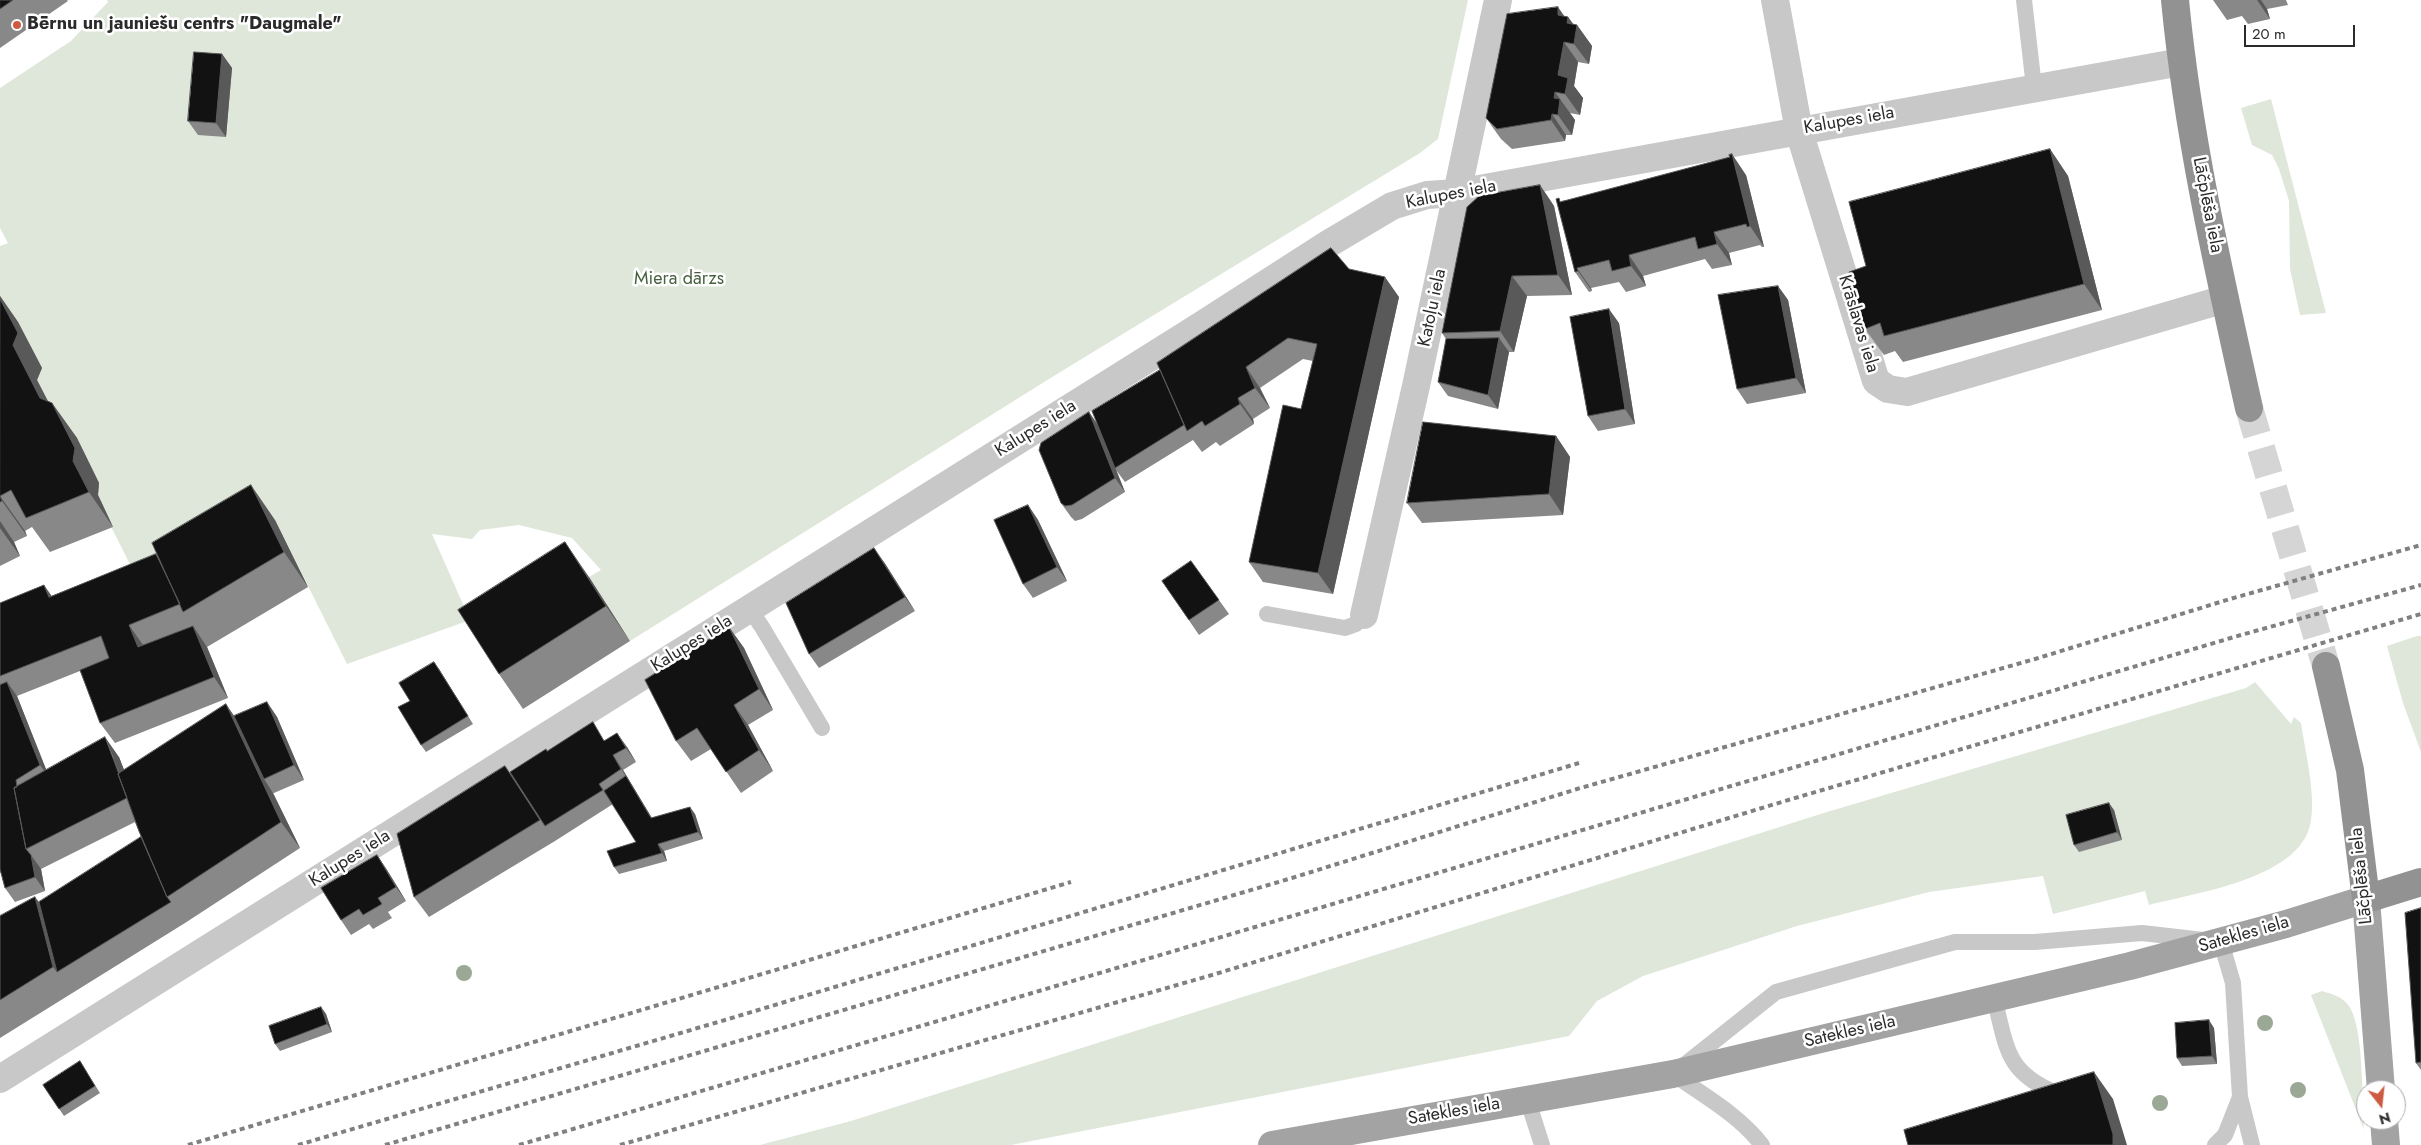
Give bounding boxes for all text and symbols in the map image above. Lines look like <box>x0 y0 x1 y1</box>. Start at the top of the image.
place label: Bērnu un jauniešu centrs "Daugmale" <box>27 14 342 36</box>
scale bar <box>2246 15 2357 47</box>
marker: Bērnu un jauniešu centrs "Daugmale" <box>11 19 23 31</box>
text: 20 m <box>2252 23 2286 45</box>
street label: Kalupes iela <box>1802 102 1896 140</box>
street label: Lāčplēša iela <box>2187 155 2227 255</box>
street label: Kalupes iela <box>1404 176 1498 214</box>
street label: Katoļu iela <box>1414 267 1452 349</box>
park label: Miera dārzs <box>634 269 724 291</box>
street label: Krāslavas iela <box>1833 273 1883 375</box>
street label: Kalupes iela <box>992 396 1080 462</box>
street label: Kalupes iela <box>648 611 736 677</box>
street label: Kalupes iela <box>306 826 394 892</box>
street label: Lāčplēša iela <box>2346 827 2378 925</box>
street label: Satekles iela <box>2196 912 2292 958</box>
street label: Satekles iela <box>1802 1011 1898 1053</box>
north arrow <box>2356 1080 2406 1130</box>
street label: Satekles iela <box>1406 1093 1502 1131</box>
text: N <box>2377 1107 2393 1130</box>

